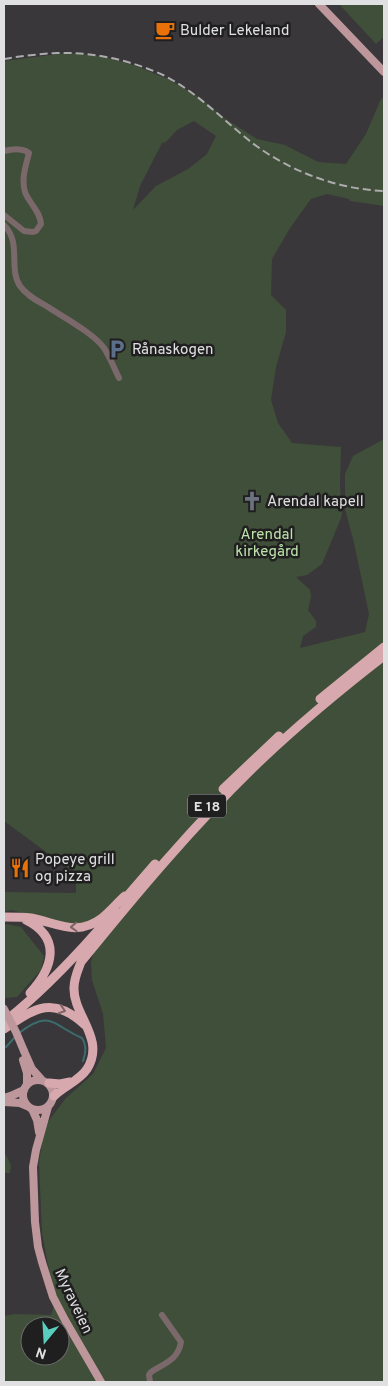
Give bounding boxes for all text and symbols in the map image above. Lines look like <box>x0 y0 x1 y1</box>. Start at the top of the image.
cafe icon: Bulder Lekeland <box>154 19 176 41</box>
place label: Bulder Lekeland <box>180 22 289 41</box>
parking icon: Rånaskogen <box>106 338 128 360</box>
place label: Rånaskogen <box>132 341 214 360</box>
church icon: Arendal kapell <box>241 490 263 512</box>
place label: Arendal kapell <box>267 493 364 512</box>
park label: Arendal kirkegård <box>235 526 299 562</box>
road number: E 18 <box>188 794 226 818</box>
place label: Popeye grill og pizza <box>35 851 115 887</box>
restaurant icon: Popeye grill og pizza <box>9 857 31 879</box>
one-way arrow <box>70 922 78 932</box>
one-way arrow <box>57 1005 66 1015</box>
street label: Myraveien <box>49 1266 96 1337</box>
north arrow <box>20 1316 70 1366</box>
text: N <box>34 1342 49 1362</box>

